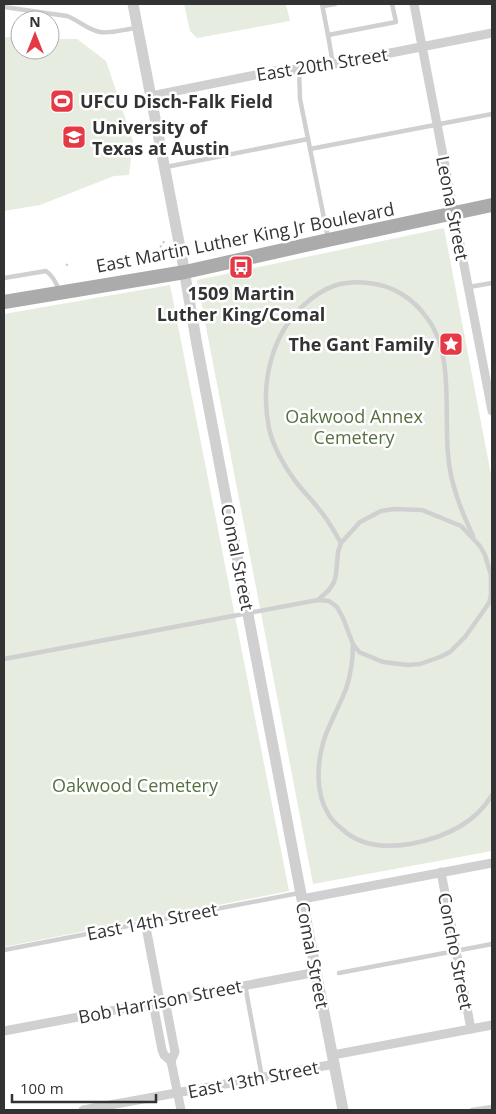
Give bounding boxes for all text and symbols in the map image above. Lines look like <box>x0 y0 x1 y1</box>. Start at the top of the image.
north arrow <box>10 10 60 60</box>
text: N <box>29 12 41 31</box>
street label: East 20th Street <box>255 42 389 86</box>
sports icon: UFCU Disch-Falk Field <box>49 88 75 114</box>
place label: UFCU Disch-Falk Field <box>80 89 273 113</box>
place label: University of Texas at Austin <box>92 115 230 160</box>
school or university icon: University of Texas at Austin <box>61 124 87 150</box>
street label: Leona Street <box>431 154 475 262</box>
street label: East Martin Luther King Jr Boulevard <box>94 196 396 278</box>
bus stop icon: 1509 Martin Luther King/Comal <box>228 254 254 280</box>
place label: 1509 Martin Luther King/Comal <box>157 281 325 326</box>
place icon: The Gant Family <box>438 331 464 357</box>
place label: The Gant Family <box>289 332 435 356</box>
park label: Oakwood Annex Cemetery <box>285 404 423 449</box>
street label: Comal Street <box>216 502 260 612</box>
park label: Oakwood Cemetery <box>52 773 219 797</box>
street label: Concho Street <box>433 890 479 1012</box>
street label: East 14th Street <box>85 897 219 945</box>
street label: Comal Street <box>291 900 335 1010</box>
street label: Bob Harrison Street <box>76 973 244 1029</box>
street label: East 13th Street <box>186 1055 320 1103</box>
scale bar <box>12 1072 156 1104</box>
text: 100 m <box>20 1078 64 1098</box>

